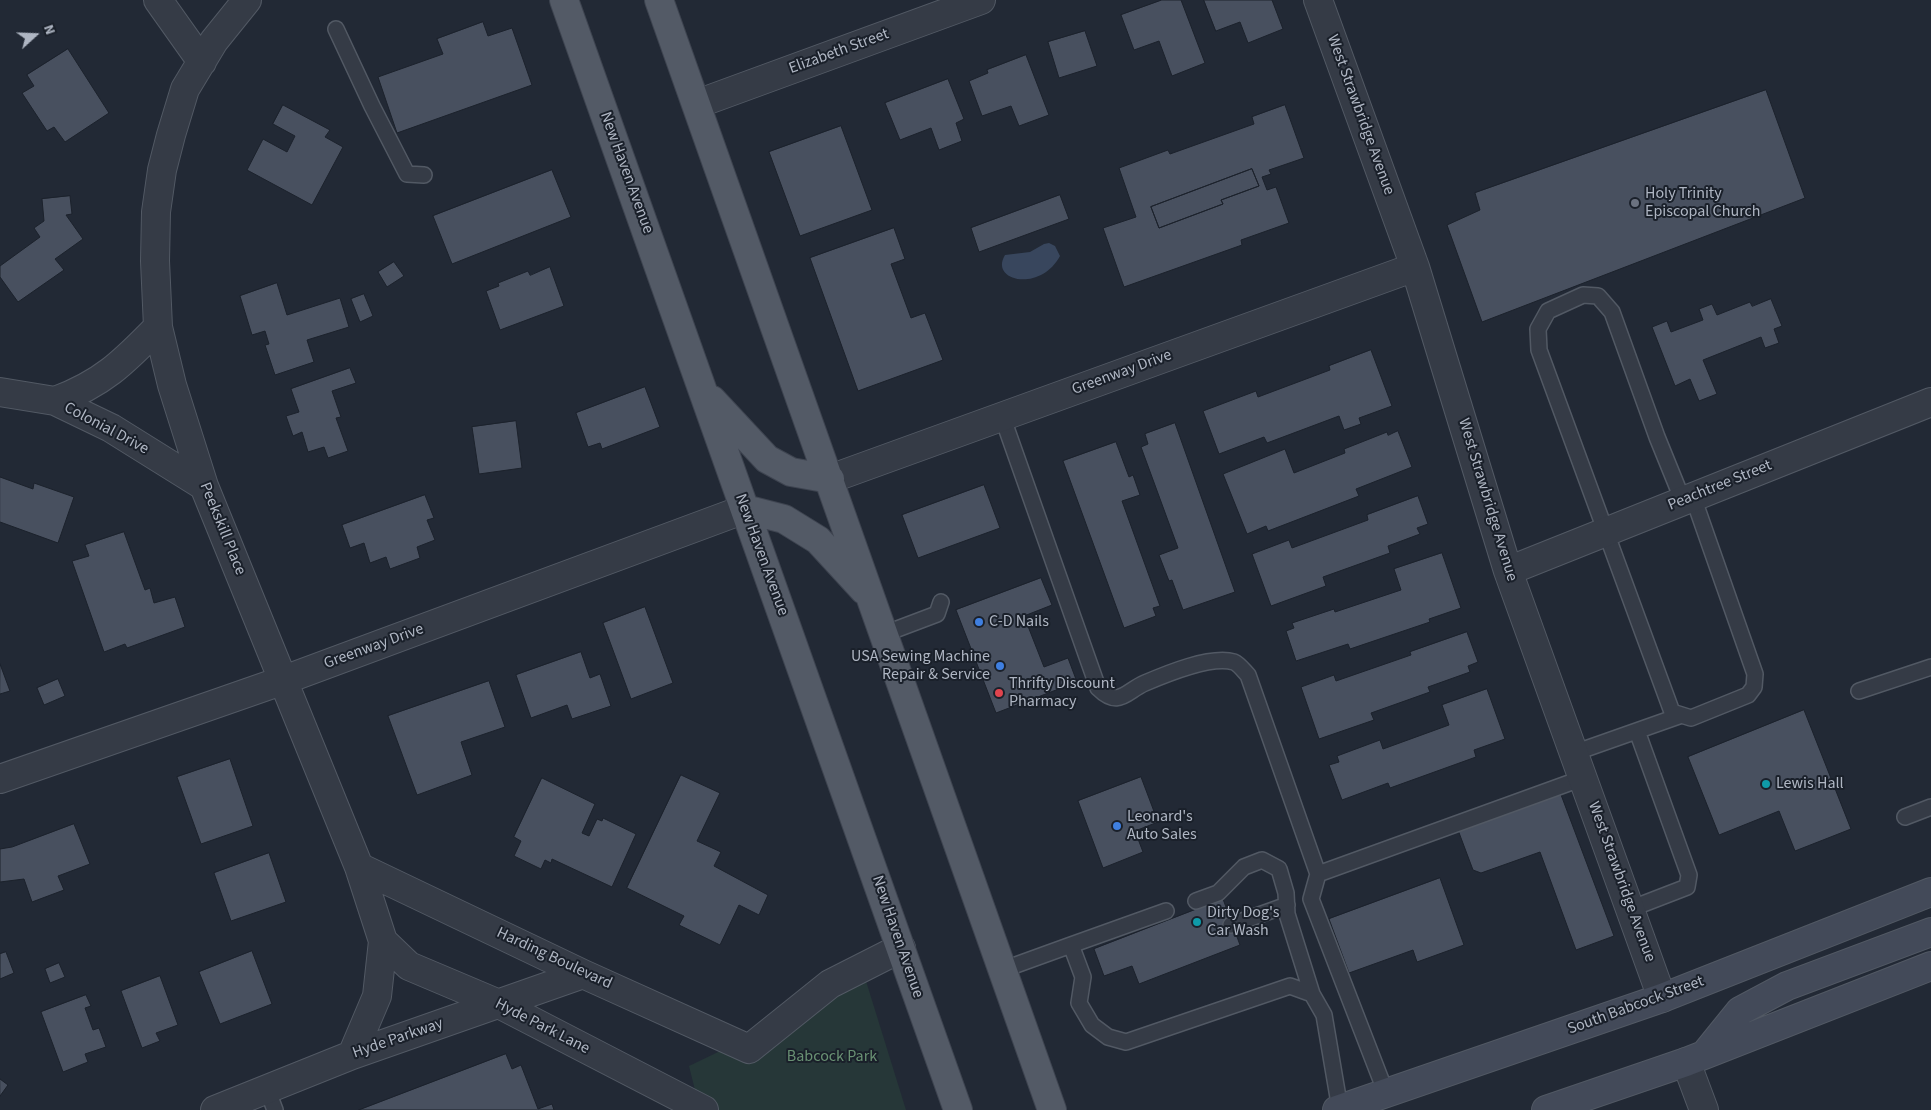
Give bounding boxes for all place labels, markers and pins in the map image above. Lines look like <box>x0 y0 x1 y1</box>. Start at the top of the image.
place label: Holy Trinity Episcopal Church <box>1645 184 1761 222</box>
marker: Holy Trinity Episcopal Church <box>1629 197 1641 209</box>
place label: C-D Nails <box>989 612 1049 632</box>
marker: C-D Nails <box>973 616 985 628</box>
place label: USA Sewing Machine Repair & Service <box>851 647 990 685</box>
marker: USA Sewing Machine Repair & Service <box>994 660 1006 672</box>
place label: Thrifty Discount Pharmacy <box>1009 674 1115 712</box>
marker: Thrifty Discount Pharmacy <box>993 687 1005 699</box>
place label: Lewis Hall <box>1776 774 1844 794</box>
marker: Lewis Hall <box>1760 778 1772 790</box>
place label: Leonard's Auto Sales <box>1127 807 1197 845</box>
marker: Leonard's Auto Sales <box>1111 820 1123 832</box>
place label: Dirty Dog's Car Wash <box>1207 903 1279 941</box>
marker: Dirty Dog's Car Wash <box>1191 916 1203 928</box>

